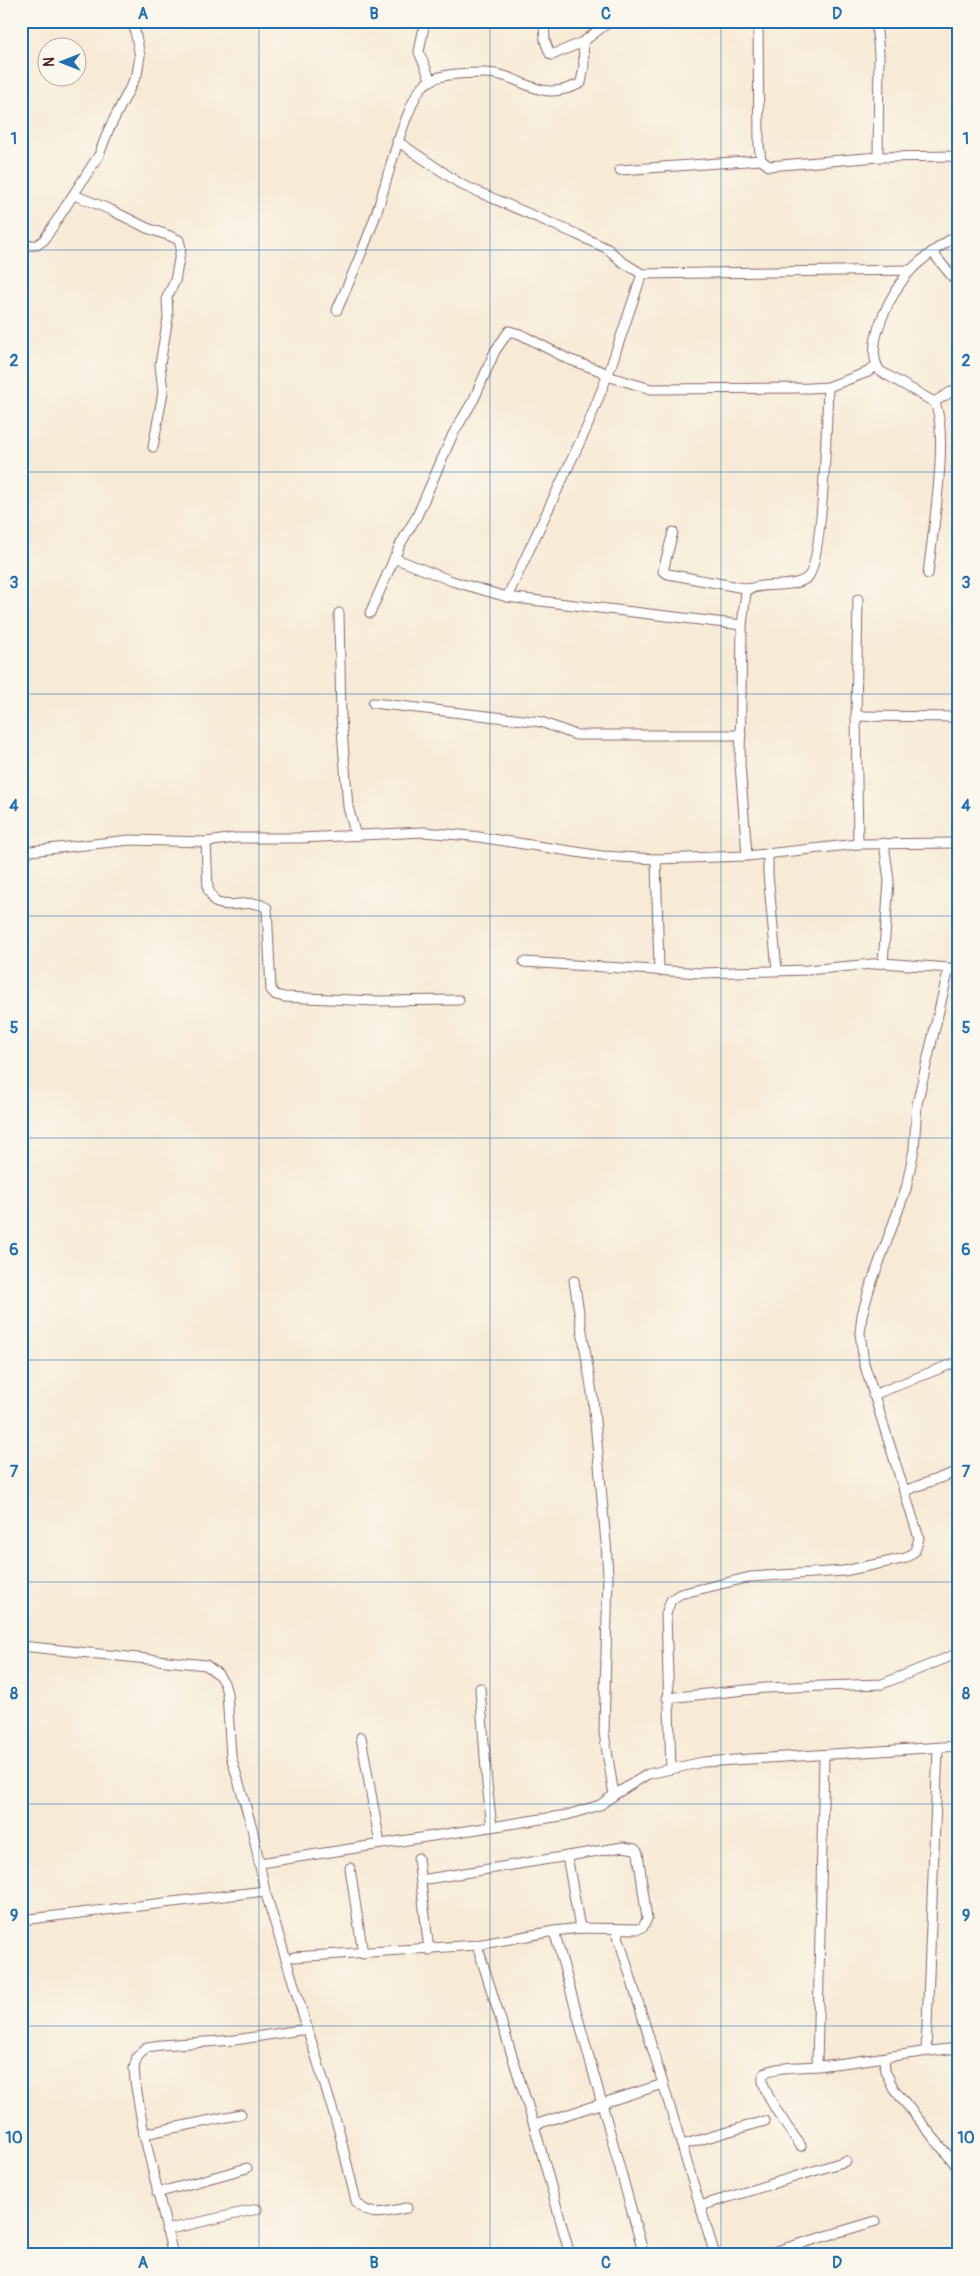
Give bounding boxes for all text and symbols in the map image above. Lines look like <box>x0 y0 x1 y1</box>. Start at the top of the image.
text: A <box>138 4 149 24</box>
text: B <box>369 4 379 24</box>
text: C <box>601 4 611 24</box>
text: D <box>832 4 842 24</box>
north arrow <box>38 38 88 88</box>
text: N <box>41 57 58 67</box>
text: 1 <box>11 129 17 149</box>
text: 1 <box>963 129 969 149</box>
text: 2 <box>10 351 19 371</box>
text: 2 <box>962 351 971 371</box>
text: 3 <box>10 573 19 593</box>
text: 3 <box>962 573 971 593</box>
text: 4 <box>9 796 19 816</box>
text: 4 <box>961 796 971 816</box>
text: 5 <box>10 1018 19 1038</box>
text: 5 <box>962 1018 971 1038</box>
text: 6 <box>9 1240 19 1260</box>
text: 6 <box>961 1240 971 1260</box>
text: 7 <box>10 1462 19 1482</box>
text: 7 <box>962 1462 971 1482</box>
text: 8 <box>10 1684 18 1704</box>
text: 8 <box>962 1684 970 1704</box>
text: 9 <box>10 1906 18 1926</box>
text: 9 <box>962 1906 970 1926</box>
text: 10 <box>5 2128 23 2148</box>
text: 10 <box>957 2128 975 2148</box>
text: A <box>138 2253 149 2273</box>
text: B <box>369 2253 379 2273</box>
text: C <box>601 2253 611 2273</box>
text: D <box>832 2253 842 2273</box>

